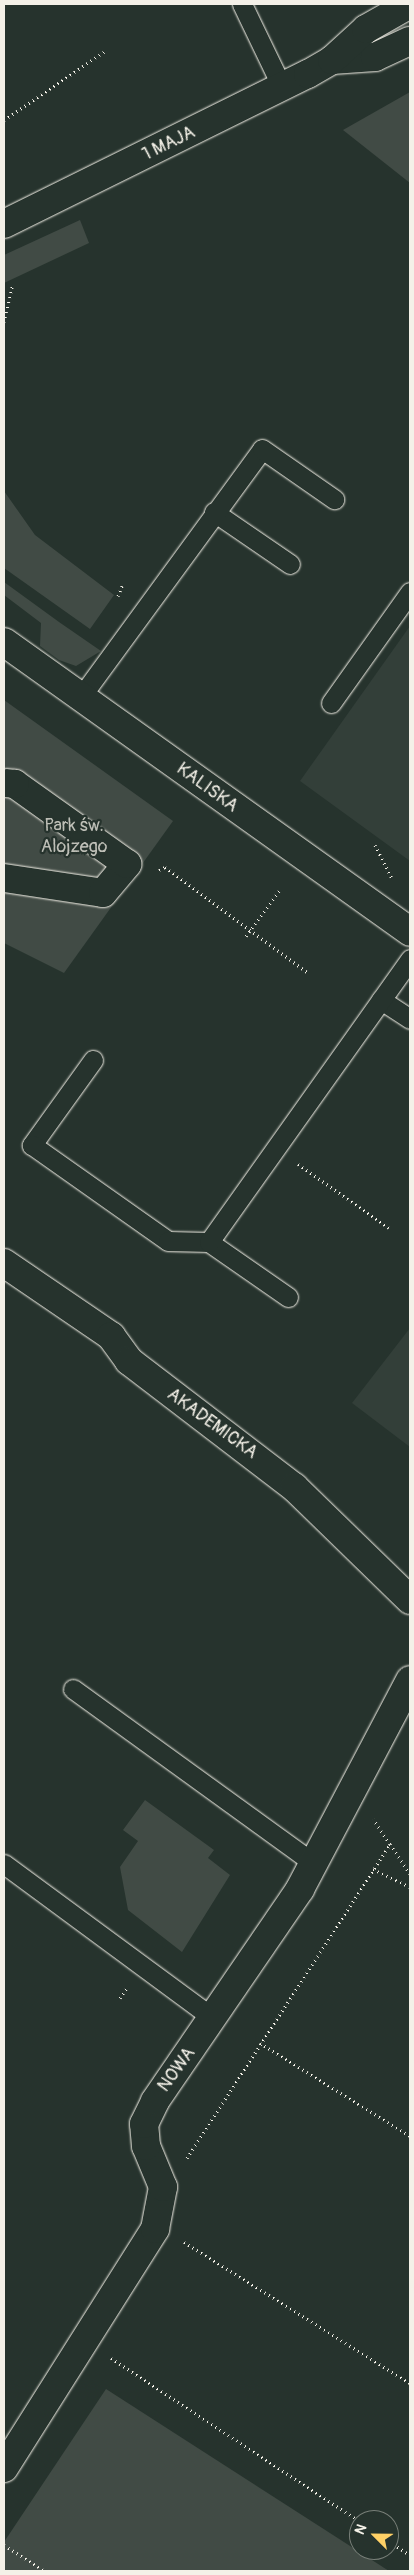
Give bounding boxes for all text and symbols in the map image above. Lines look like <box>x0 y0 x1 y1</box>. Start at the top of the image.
street label: 1 MAJA <box>139 122 199 166</box>
street label: KALISKA <box>172 758 242 818</box>
park label: Park św. Alojzego <box>41 816 107 859</box>
street label: AKADEMICKA <box>163 1384 261 1464</box>
street label: NOWA <box>154 2044 200 2096</box>
north arrow <box>349 2510 399 2560</box>
text: N <box>351 2522 370 2537</box>

